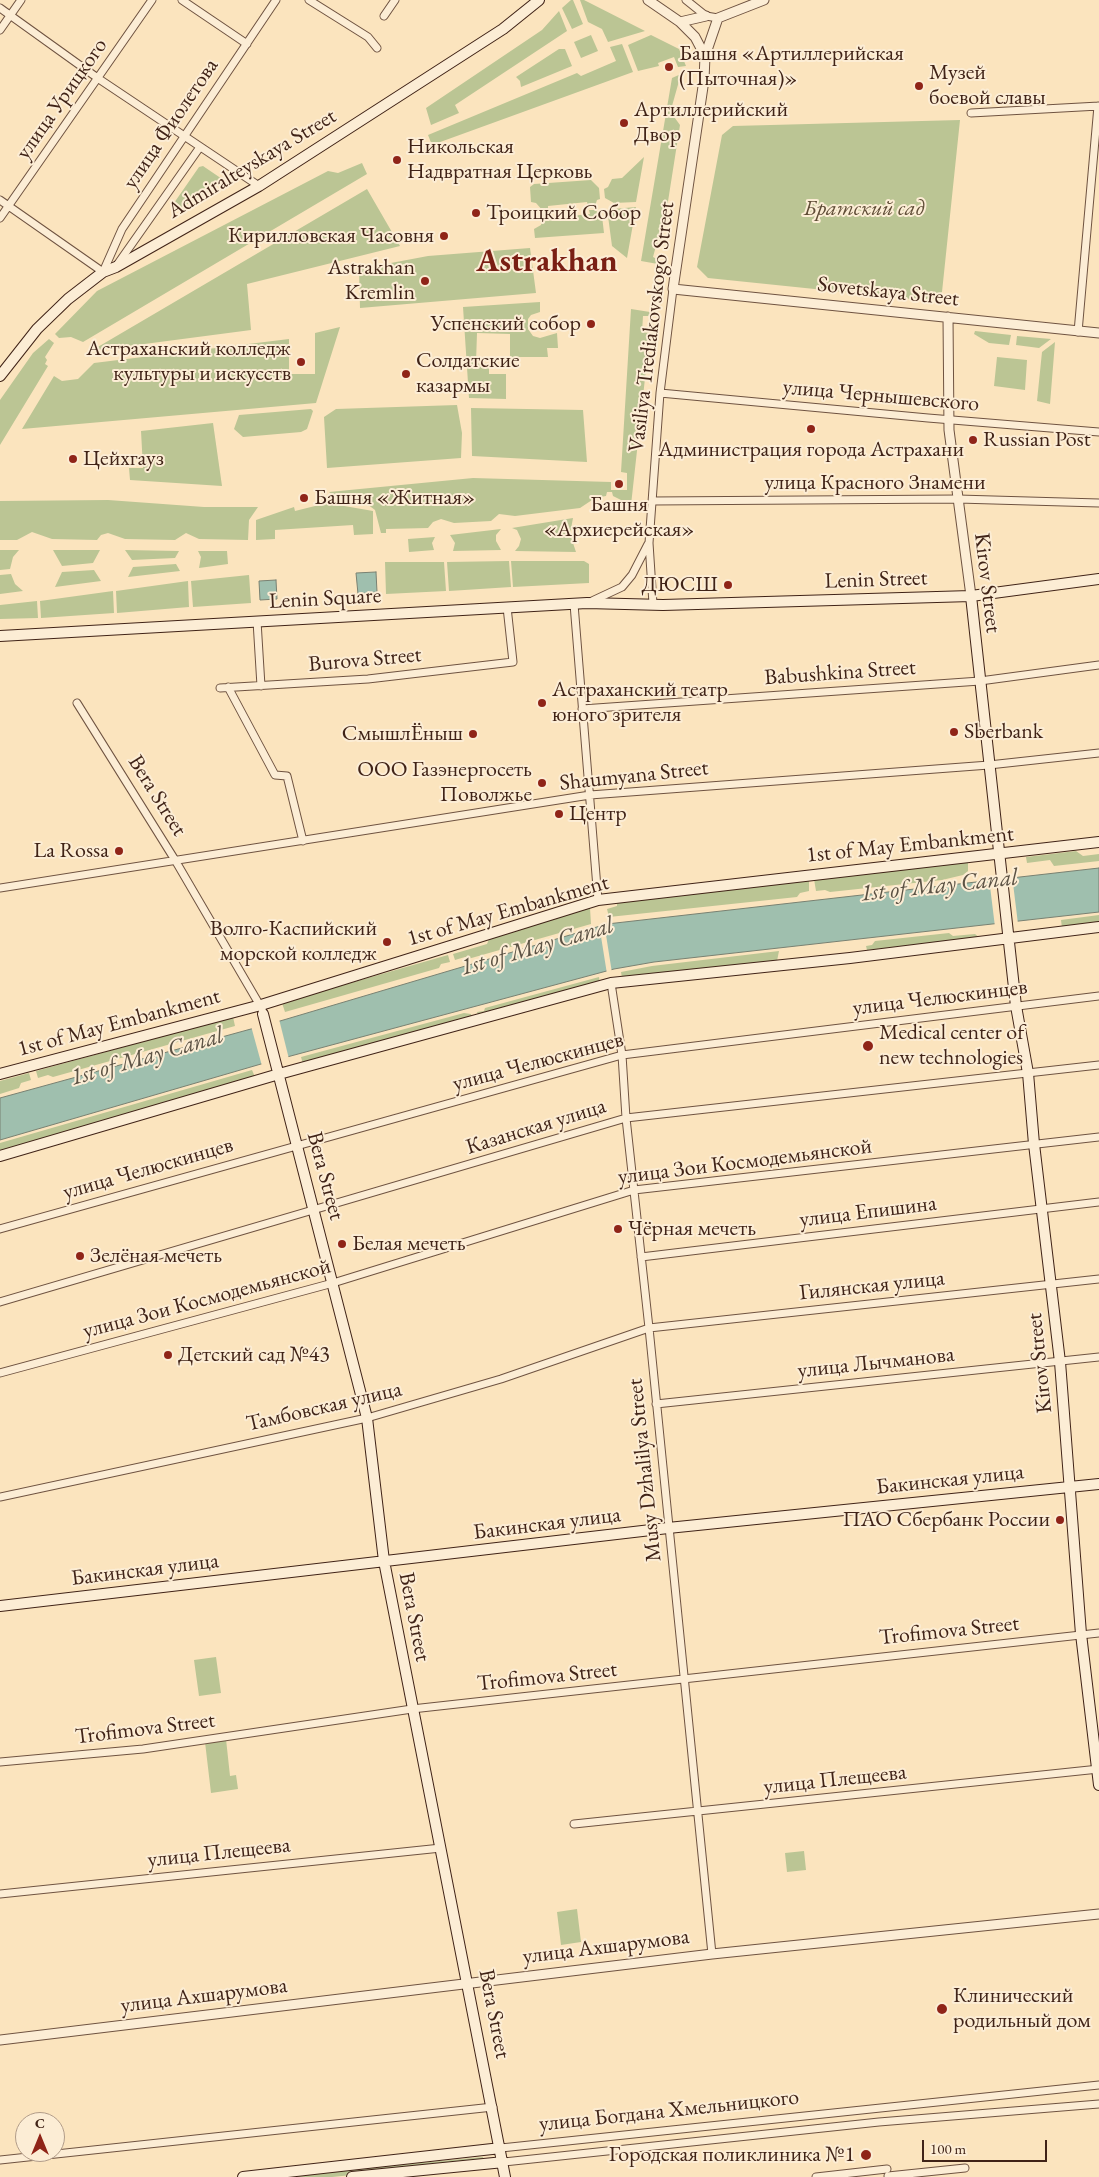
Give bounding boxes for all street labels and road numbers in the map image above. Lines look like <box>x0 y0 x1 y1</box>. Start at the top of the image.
street label: улица Урицкого <box>11 33 113 165</box>
street label: улица Фиолетова <box>118 54 224 194</box>
street label: Admiralteyskaya Street <box>163 103 341 225</box>
street label: Vasiliya Trediakovskogo Street <box>624 200 680 454</box>
street label: Sovetskaya Street <box>816 271 960 313</box>
street label: улица Чернышевского <box>782 374 980 418</box>
street label: улица Красного Знамени <box>765 470 985 496</box>
street label: Kirov Street <box>968 531 1006 635</box>
street label: Lenin Street <box>824 565 928 595</box>
street label: Lenin Square <box>268 583 382 615</box>
street label: Burova Street <box>307 642 423 678</box>
street label: Babushkina Street <box>763 655 917 691</box>
street label: Bera Street <box>122 751 192 841</box>
street label: Shaumyana Street <box>558 755 710 797</box>
street label: 1st of May Embankment <box>805 821 1015 869</box>
street label: 1st of May Embankment <box>404 870 612 952</box>
street label: улица Челюскинцев <box>851 974 1029 1022</box>
street label: 1st of May Embankment <box>15 983 223 1063</box>
street label: улица Челюскинцев <box>450 1027 626 1097</box>
street label: Казанская улица <box>463 1093 609 1161</box>
street label: Bera Street <box>301 1129 349 1223</box>
street label: улица Челюскинцев <box>60 1132 236 1206</box>
street label: улица Зои Космодемьянской <box>617 1133 873 1191</box>
street label: улица Епишина <box>798 1190 938 1234</box>
street label: улица Зои Космодемьянской <box>80 1253 334 1345</box>
street label: Гилянская улица <box>798 1265 946 1307</box>
street label: Kirov Street <box>1022 1312 1058 1414</box>
street label: улица Лычманова <box>796 1342 956 1384</box>
street label: Тамбовская улица <box>244 1376 404 1438</box>
street label: Musy Dzhalilya Street <box>622 1377 668 1563</box>
street label: Бакинская улица <box>875 1459 1025 1501</box>
street label: Бакинская улица <box>472 1502 622 1546</box>
street label: Бакинская улица <box>70 1548 220 1592</box>
street label: Bera Street <box>392 1570 436 1664</box>
street label: Trofimova Street <box>878 1611 1020 1651</box>
street label: Trofimova Street <box>476 1657 618 1697</box>
street label: Trofimova Street <box>74 1707 216 1751</box>
street label: улица Плещеева <box>762 1759 908 1801</box>
street label: улица Плещеева <box>146 1832 292 1874</box>
street label: улица Ахшарумова <box>521 1924 691 1970</box>
street label: Bera Street <box>472 1967 516 2061</box>
street label: улица Ахшарумова <box>119 1973 289 2019</box>
street label: улица Богдана Хмельницкого <box>538 2084 800 2138</box>

